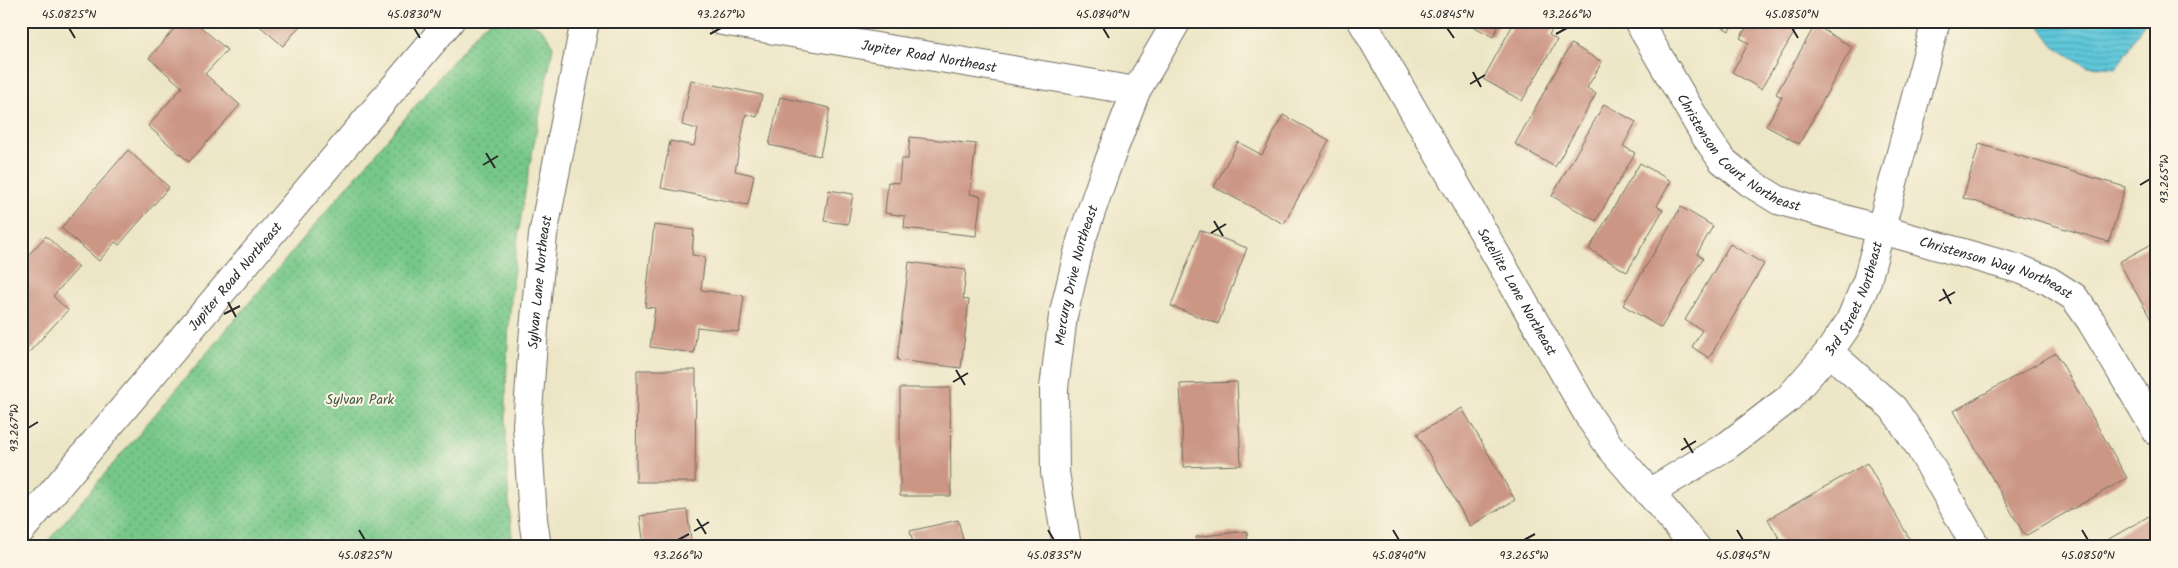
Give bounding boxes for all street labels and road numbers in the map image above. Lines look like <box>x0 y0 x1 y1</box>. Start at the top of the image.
street label: Jupiter Road Northeast <box>860 35 999 79</box>
street label: Christenson Court Northeast <box>1671 90 1804 218</box>
street label: Mercury Drive Northeast <box>1049 202 1105 347</box>
street label: Sylvan Lane Northeast <box>523 213 559 350</box>
street label: Jupiter Road Northeast <box>183 217 289 336</box>
street label: Satellite Lane Northeast <box>1471 224 1562 361</box>
street label: Christenson Way Northeast <box>1917 231 2077 306</box>
street label: 3rd Street Northeast <box>1819 239 1889 361</box>

